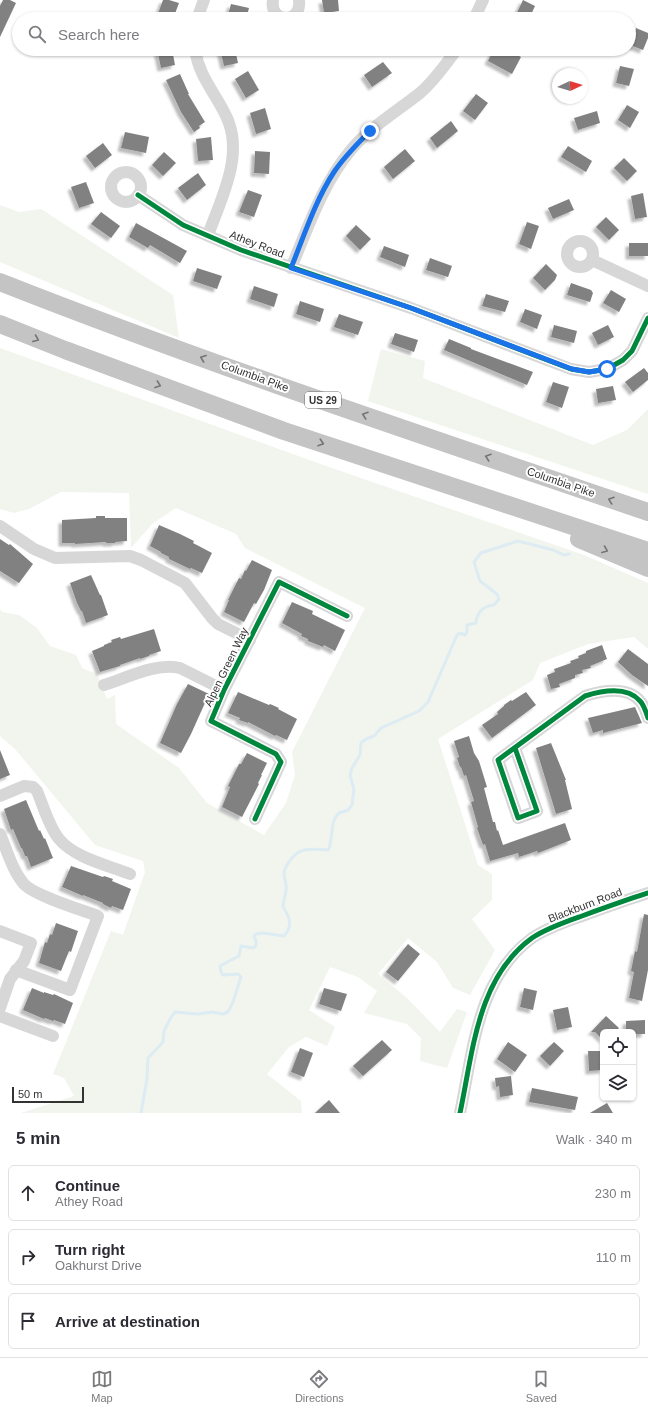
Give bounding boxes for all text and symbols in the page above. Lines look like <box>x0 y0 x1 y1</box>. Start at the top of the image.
search box <box>12 12 636 56</box>
icon: search <box>26 23 48 45</box>
text: Search here <box>58 26 140 43</box>
north arrow <box>552 68 588 104</box>
route end <box>361 122 379 140</box>
street label: Athey Road <box>228 228 286 260</box>
one-way arrow <box>32 334 40 342</box>
one-way arrow <box>200 354 207 362</box>
street label: Columbia Pike <box>220 358 290 394</box>
route start <box>598 360 616 378</box>
one-way arrow <box>154 380 161 388</box>
road number: US 29 <box>305 392 341 408</box>
one-way arrow <box>362 411 369 420</box>
one-way arrow <box>317 438 324 447</box>
one-way arrow <box>485 453 492 462</box>
street label: Columbia Pike <box>526 465 596 499</box>
one-way arrow <box>608 496 615 504</box>
one-way arrow <box>601 545 609 553</box>
street label: Alpen Green Way <box>202 625 251 708</box>
street label: Blackburn Road <box>546 885 624 925</box>
map controls <box>600 1029 636 1101</box>
button: locate <box>600 1029 636 1065</box>
button: layers <box>600 1065 636 1101</box>
scale bar <box>12 1085 84 1104</box>
text: 50 m <box>18 1088 42 1100</box>
text: 5 min <box>16 1129 60 1148</box>
text: Walk · 340 m <box>556 1132 632 1147</box>
text: Continue <box>55 1177 120 1194</box>
icon: ahead <box>17 1182 39 1204</box>
text: 230 m <box>595 1186 631 1201</box>
text: Athey Road <box>55 1194 123 1209</box>
text: Turn right <box>55 1241 125 1258</box>
icon: right <box>17 1246 39 1268</box>
text: 110 m <box>596 1250 631 1265</box>
text: Oakhurst Drive <box>55 1258 142 1273</box>
icon: arrive <box>17 1310 39 1332</box>
text: Arrive at destination <box>55 1313 200 1330</box>
tab: Map <box>91 1368 113 1404</box>
tab: Directions <box>295 1368 344 1404</box>
tab: Saved <box>526 1368 557 1404</box>

